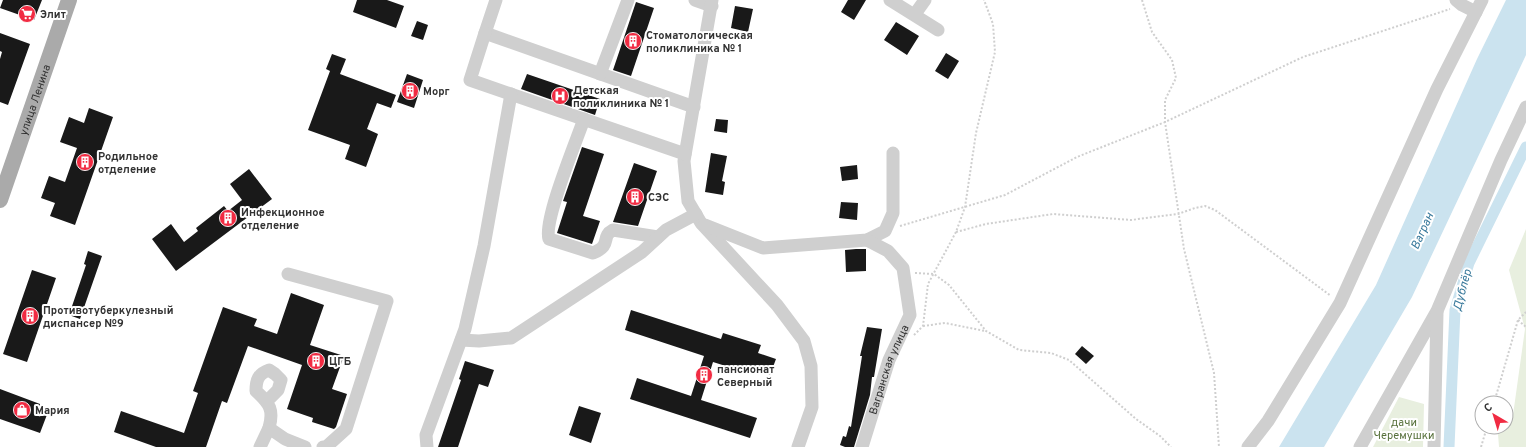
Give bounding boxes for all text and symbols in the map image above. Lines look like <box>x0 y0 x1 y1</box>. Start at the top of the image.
supermarket icon: Элит <box>17 4 37 24</box>
place label: Элит <box>40 8 66 22</box>
place label: Стоматологическая поликлиника № 1 <box>646 29 753 56</box>
building icon: Стоматологическая поликлиника № 1 <box>623 31 643 51</box>
street label: улица Ленина <box>17 63 54 138</box>
building icon: Морг <box>400 81 420 101</box>
place label: Детская поликлиника № 1 <box>573 84 669 111</box>
place label: Морг <box>423 85 450 99</box>
hospital icon: Детская поликлиника № 1 <box>550 86 570 106</box>
place label: Родильное отделение <box>98 150 158 177</box>
building icon: Родильное отделение <box>75 152 95 172</box>
building icon: СЭС <box>625 187 645 207</box>
place label: СЭС <box>648 191 669 205</box>
place label: Инфекционное отделение <box>241 206 325 233</box>
building icon: Инфекционное отделение <box>218 208 238 228</box>
water label: Вагран <box>1408 210 1439 252</box>
water label: Дублёр <box>1450 267 1476 313</box>
place label: Противотуберкулезный диспансер №9 <box>43 304 173 331</box>
building icon: Противотуберкулезный диспансер №9 <box>20 306 40 326</box>
street label: Вагранская улица <box>867 323 913 416</box>
building icon: ЦГБ <box>306 351 326 371</box>
place label: ЦГБ <box>329 355 351 369</box>
place label: пансионат Северный <box>717 363 774 390</box>
building icon: пансионат Северный <box>694 365 714 385</box>
north arrow <box>1474 395 1514 435</box>
shop icon: Мария <box>12 400 32 420</box>
text: С <box>1481 400 1496 416</box>
place label: Мария <box>35 404 70 418</box>
park label: дачи Черемушки <box>1374 416 1434 443</box>

